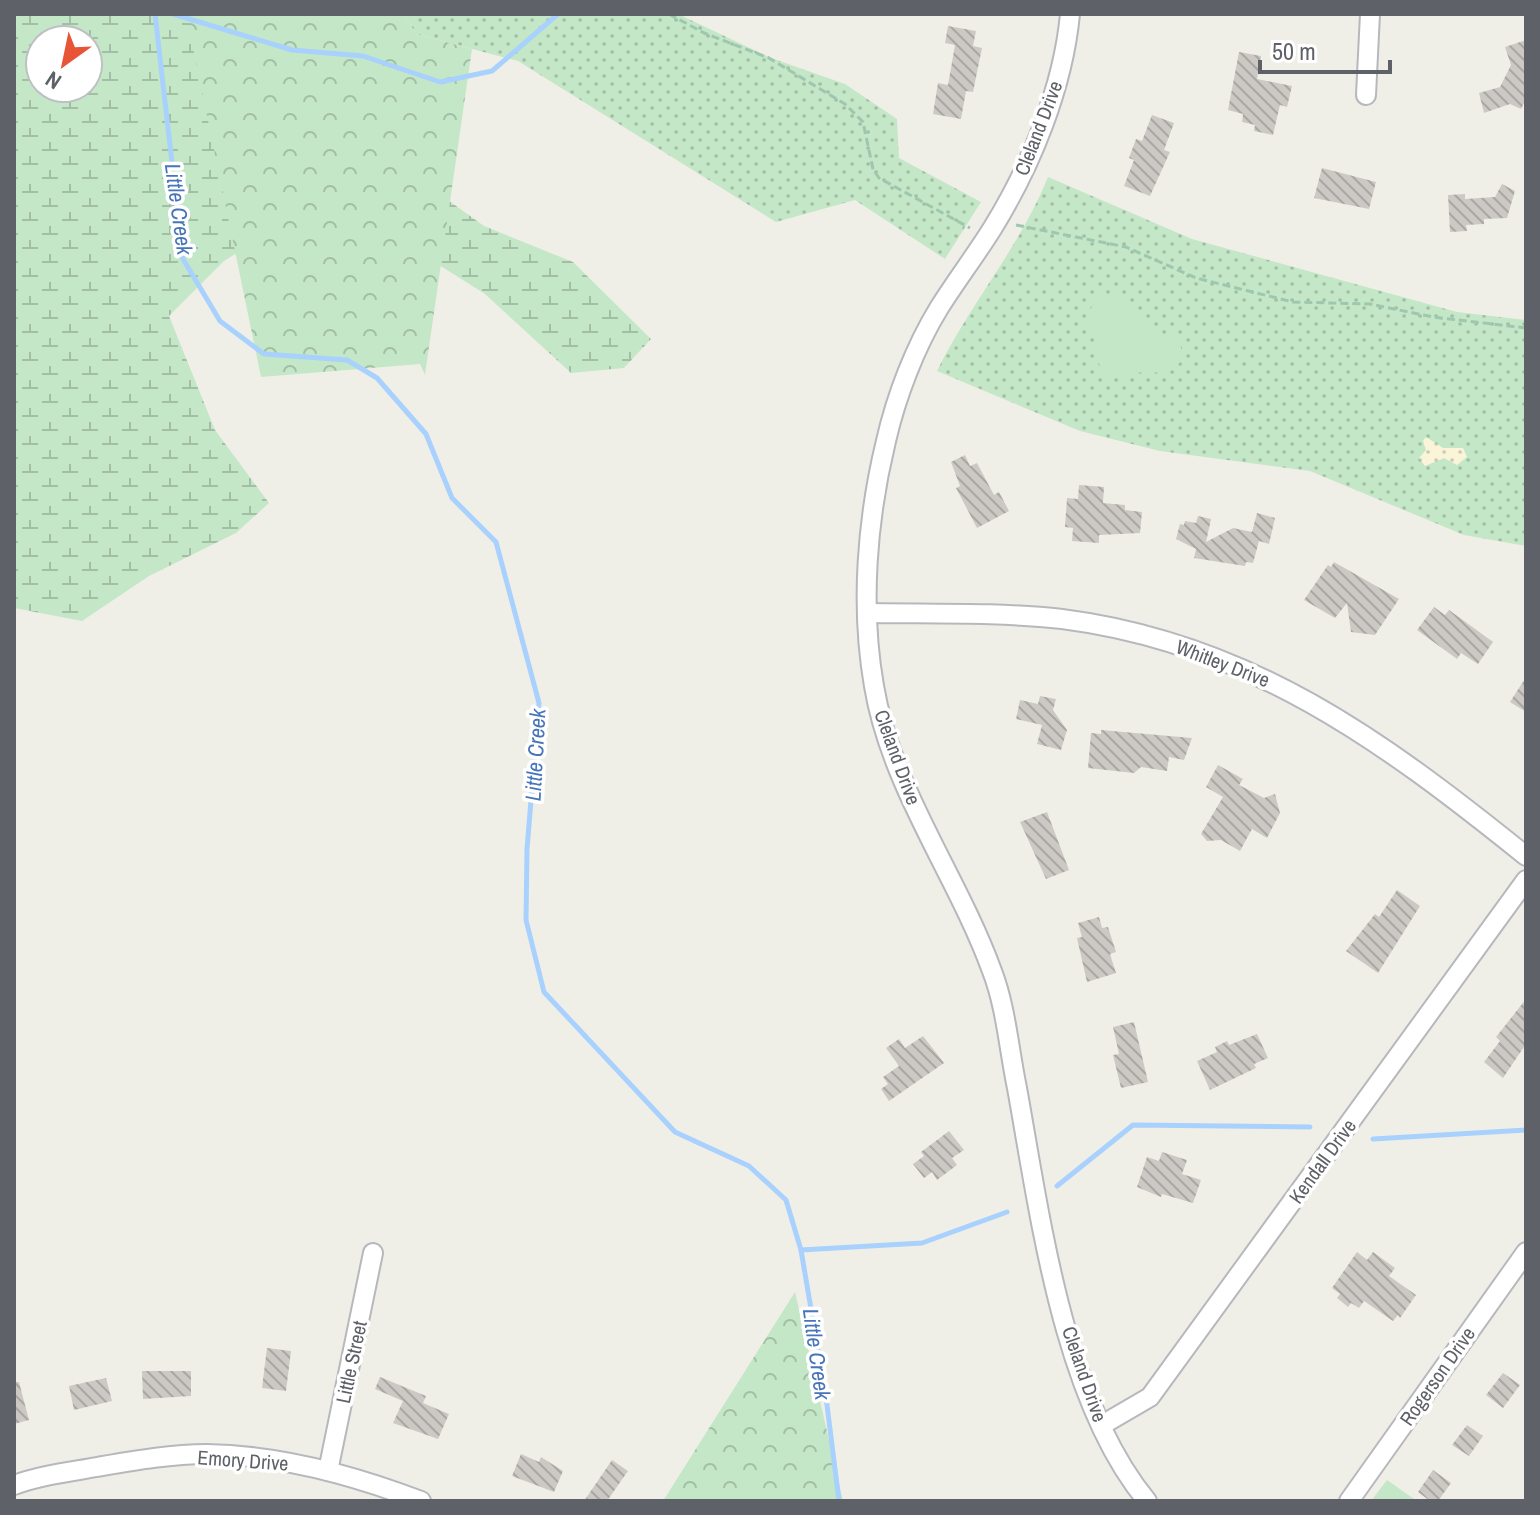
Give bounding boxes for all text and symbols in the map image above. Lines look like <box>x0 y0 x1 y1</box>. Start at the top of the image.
north arrow <box>24 24 104 104</box>
scale bar <box>1260 24 1390 74</box>
text: 50 m <box>1272 35 1316 67</box>
text: N <box>39 65 67 97</box>
street label: Cleland Drive <box>1008 77 1068 179</box>
water label: Little Creek <box>158 161 200 258</box>
street label: Whitley Drive <box>1172 633 1274 693</box>
street label: Cleland Drive <box>868 706 928 808</box>
water label: Little Creek <box>518 707 552 802</box>
street label: Kendall Drive <box>1282 1113 1362 1209</box>
water label: Little Creek <box>796 1306 838 1403</box>
street label: Little Street <box>329 1318 373 1406</box>
street label: Rogerson Drive <box>1393 1321 1481 1431</box>
street label: Cleland Drive <box>1056 1323 1114 1425</box>
street label: Emory Drive <box>197 1443 289 1477</box>

